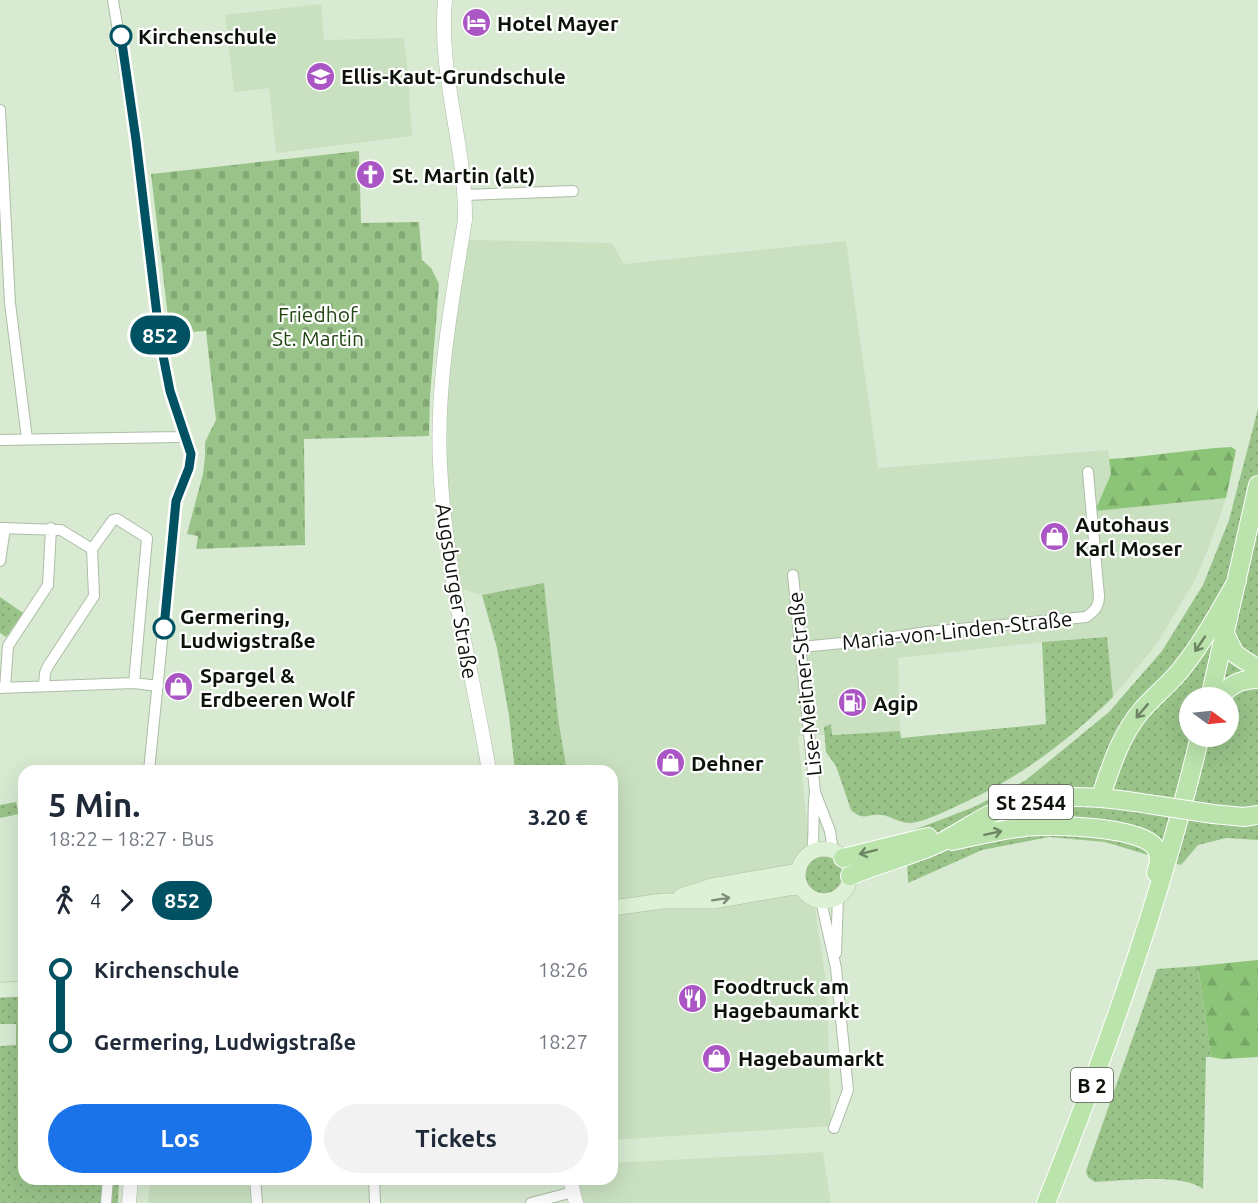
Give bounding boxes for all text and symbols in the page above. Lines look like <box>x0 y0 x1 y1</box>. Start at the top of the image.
hotel icon: Hotel Mayer <box>460 7 492 39</box>
place label: Hotel Mayer <box>497 11 619 35</box>
place label: Kirchenschule <box>138 24 277 48</box>
marker: Kirchenschule <box>110 25 132 47</box>
school or university icon: Ellis-Kaut-Grundschule <box>304 60 336 92</box>
place label: Ellis-Kaut-Grundschule <box>341 64 566 88</box>
church icon: St. Martin (alt) <box>355 159 387 191</box>
place label: St. Martin (alt) <box>392 163 535 187</box>
park label: Friedhof St. Martin <box>272 302 364 350</box>
line badge: 852 <box>126 316 195 354</box>
text: 852 <box>142 323 178 347</box>
street label: Augsburger Straße <box>431 501 483 681</box>
place label: Autohaus Karl Moser <box>1075 512 1183 560</box>
shop icon: Autohaus Karl Moser <box>1038 520 1070 552</box>
street label: Lise-Meitner-Straße <box>782 591 826 777</box>
place label: Germering, Ludwigstraße <box>180 604 316 652</box>
street label: Maria-von-Linden-Straße <box>841 606 1073 654</box>
marker: Germering, Ludwigstraße <box>153 617 175 639</box>
one-way arrow <box>1194 635 1206 651</box>
place label: Spargel & Erdbeeren Wolf <box>200 663 355 711</box>
shop icon: Spargel & Erdbeeren Wolf <box>163 671 195 703</box>
fuel station icon: Agip <box>836 687 868 719</box>
north arrow <box>1179 687 1239 747</box>
map controls <box>1179 687 1239 747</box>
place label: Agip <box>873 691 918 715</box>
one-way arrow <box>1136 703 1149 719</box>
shop icon: Dehner <box>654 747 686 779</box>
place label: Dehner <box>691 751 764 775</box>
road number: St 2544 <box>989 785 1073 819</box>
text: 5 Min. <box>48 786 140 823</box>
text: 3.20 € <box>528 804 588 829</box>
text: 18:22 – 18:27 · Bus <box>48 827 214 850</box>
one-way arrow <box>982 827 1002 838</box>
one-way arrow <box>858 847 877 859</box>
icon: walk <box>48 884 81 917</box>
icon: forward <box>110 884 143 917</box>
text: 852 <box>164 888 200 912</box>
text: 4 <box>90 889 101 912</box>
one-way arrow <box>711 894 731 905</box>
text: Kirchenschule <box>94 957 239 982</box>
text: 18:26 <box>538 958 588 981</box>
place label: Foodtruck am Hagebaumarkt <box>713 974 859 1022</box>
restaurant icon: Foodtruck am Hagebaumarkt <box>676 982 708 1014</box>
text: Germering, Ludwigstraße <box>94 1029 356 1054</box>
text: 18:27 <box>538 1030 588 1053</box>
shop icon: Hagebaumarkt <box>701 1042 733 1074</box>
place label: Hagebaumarkt <box>738 1046 884 1070</box>
road number: B 2 <box>1071 1068 1113 1102</box>
button: Los <box>48 1104 312 1173</box>
button: Tickets <box>324 1104 588 1173</box>

